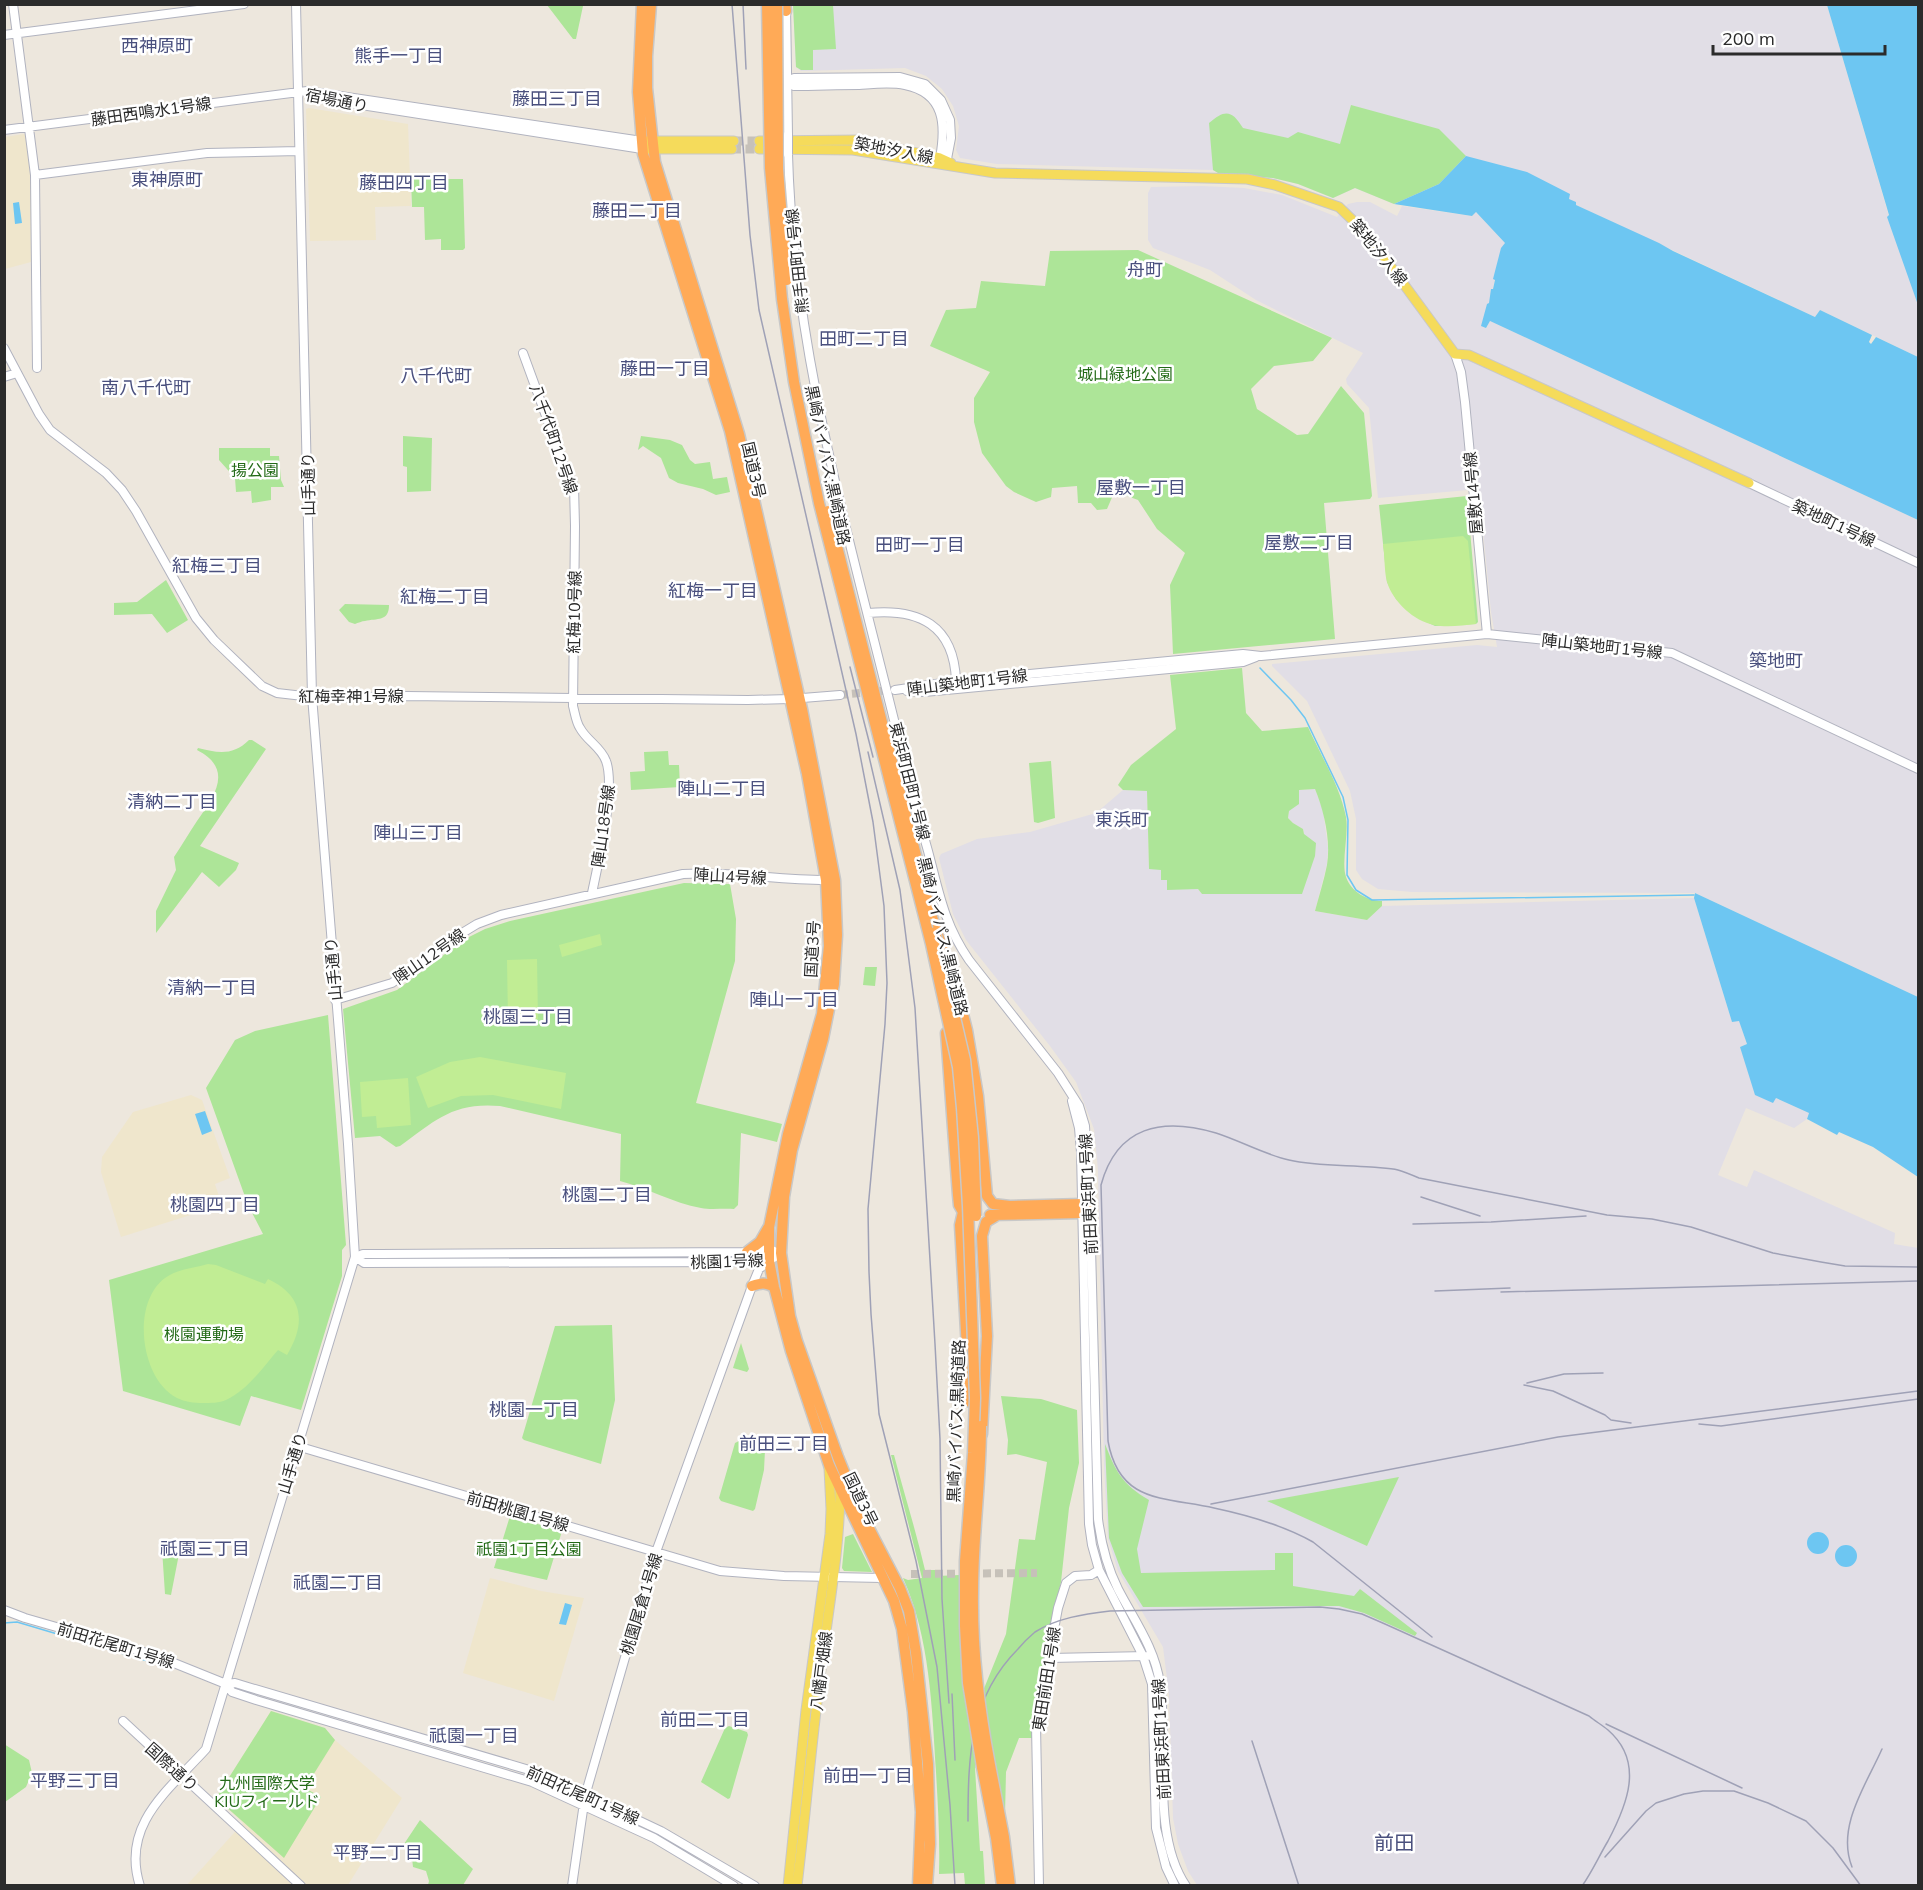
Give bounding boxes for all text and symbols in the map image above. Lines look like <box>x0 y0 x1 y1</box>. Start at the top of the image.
scale bar <box>1713 18 1886 56</box>
text: 200 m <box>1722 27 1775 50</box>
district label: 西神原町 <box>121 34 193 57</box>
district label: 熊手一丁目 <box>354 44 444 67</box>
street label: 宿場通り <box>304 84 370 116</box>
district label: 藤田三丁目 <box>512 87 602 110</box>
street label: 藤田西鳴水1号線 <box>89 93 213 129</box>
street label: 築地汐入線 <box>853 133 935 167</box>
district label: 東神原町 <box>131 168 203 191</box>
district label: 藤田四丁目 <box>359 171 449 194</box>
district label: 藤田二丁目 <box>592 199 682 222</box>
street label: 熊手田町1号線 <box>782 207 812 315</box>
street label: 築地汐入線 <box>1346 215 1412 289</box>
district label: 舟町 <box>1127 258 1163 281</box>
district label: 田町二丁目 <box>819 327 909 350</box>
district label: 藤田一丁目 <box>620 357 710 380</box>
district label: 八千代町 <box>400 364 472 387</box>
park label: 城山緑地公園 <box>1077 364 1173 384</box>
district label: 南八千代町 <box>101 376 191 399</box>
street label: 八千代町12号線 <box>526 381 582 497</box>
street label: 黒崎バイパス;黒崎道路 <box>801 383 855 547</box>
street label: 国道3号 <box>738 440 770 500</box>
street label: 屋敷14号線 <box>1459 451 1487 535</box>
street label: 山手通り <box>297 452 319 516</box>
park label: 揚公園 <box>231 460 279 480</box>
district label: 屋敷一丁目 <box>1096 476 1186 499</box>
street label: 築地町1号線 <box>1789 495 1879 551</box>
district label: 屋敷二丁目 <box>1264 531 1354 554</box>
district label: 田町一丁目 <box>875 533 965 556</box>
district label: 紅梅三丁目 <box>172 554 262 577</box>
street label: 紅梅10号線 <box>563 570 585 654</box>
district label: 紅梅一丁目 <box>668 579 758 602</box>
district label: 紅梅二丁目 <box>400 585 490 608</box>
street label: 陣山築地町1号線 <box>1540 630 1664 662</box>
district label: 築地町 <box>1749 649 1803 672</box>
street label: 陣山築地町1号線 <box>905 665 1029 699</box>
street label: 紅梅幸神1号線 <box>298 686 404 706</box>
street label: 東浜町田町1号線 <box>886 720 934 842</box>
district label: 陣山二丁目 <box>677 777 767 800</box>
street label: 陣山18号線 <box>587 783 619 869</box>
district label: 清納二丁目 <box>127 790 217 813</box>
district label: 東浜町 <box>1095 808 1149 831</box>
district label: 陣山三丁目 <box>373 821 463 844</box>
street label: 黒崎バイパス;黒崎道路 <box>914 854 972 1018</box>
street label: 陣山4号線 <box>693 864 767 888</box>
street label: 国道3号 <box>801 920 823 978</box>
street label: 陣山12号線 <box>389 924 469 988</box>
street label: 山手通り <box>320 936 346 1002</box>
district label: 清納一丁目 <box>167 976 257 999</box>
district label: 陣山一丁目 <box>749 988 839 1011</box>
district label: 桃園三丁目 <box>483 1005 573 1028</box>
street label: 前田東浜町1号線 <box>1075 1133 1101 1255</box>
district label: 桃園二丁目 <box>562 1183 652 1206</box>
district label: 桃園四丁目 <box>170 1193 260 1216</box>
street label: 桃園1号線 <box>690 1250 764 1272</box>
park label: 桃園運動場 <box>164 1324 244 1344</box>
street label: 黒崎バイパス;黒崎道路 <box>943 1339 969 1503</box>
district label: 桃園一丁目 <box>489 1398 579 1421</box>
street label: 山手通り <box>273 1429 311 1497</box>
district label: 前田三丁目 <box>739 1432 829 1455</box>
street label: 国道3号 <box>839 1469 883 1529</box>
street label: 前田桃園1号線 <box>464 1487 572 1535</box>
district label: 祇園三丁目 <box>160 1537 250 1560</box>
park label: 祇園1丁目公園 <box>476 1539 582 1559</box>
street label: 桃園尾倉1号線 <box>616 1551 666 1657</box>
district label: 祇園二丁目 <box>293 1571 383 1594</box>
street label: 前田花尾町1号線 <box>55 1618 177 1672</box>
street label: 東田前田1号線 <box>1028 1625 1064 1733</box>
street label: 八幡戸畑線 <box>806 1630 836 1712</box>
street label: 前田東浜町1号線 <box>1148 1678 1174 1800</box>
district label: 前田二丁目 <box>660 1708 750 1731</box>
district label: 祇園一丁目 <box>429 1724 519 1747</box>
street label: 国際通り <box>142 1738 202 1796</box>
street label: 前田花尾町1号線 <box>523 1761 643 1829</box>
district label: 前田一丁目 <box>823 1764 913 1787</box>
district label: 平野三丁目 <box>30 1769 120 1792</box>
park label: 九州国際大学 KIUフィールド <box>214 1773 320 1811</box>
district label: 前田 <box>1374 1830 1414 1855</box>
district label: 平野二丁目 <box>333 1841 423 1864</box>

